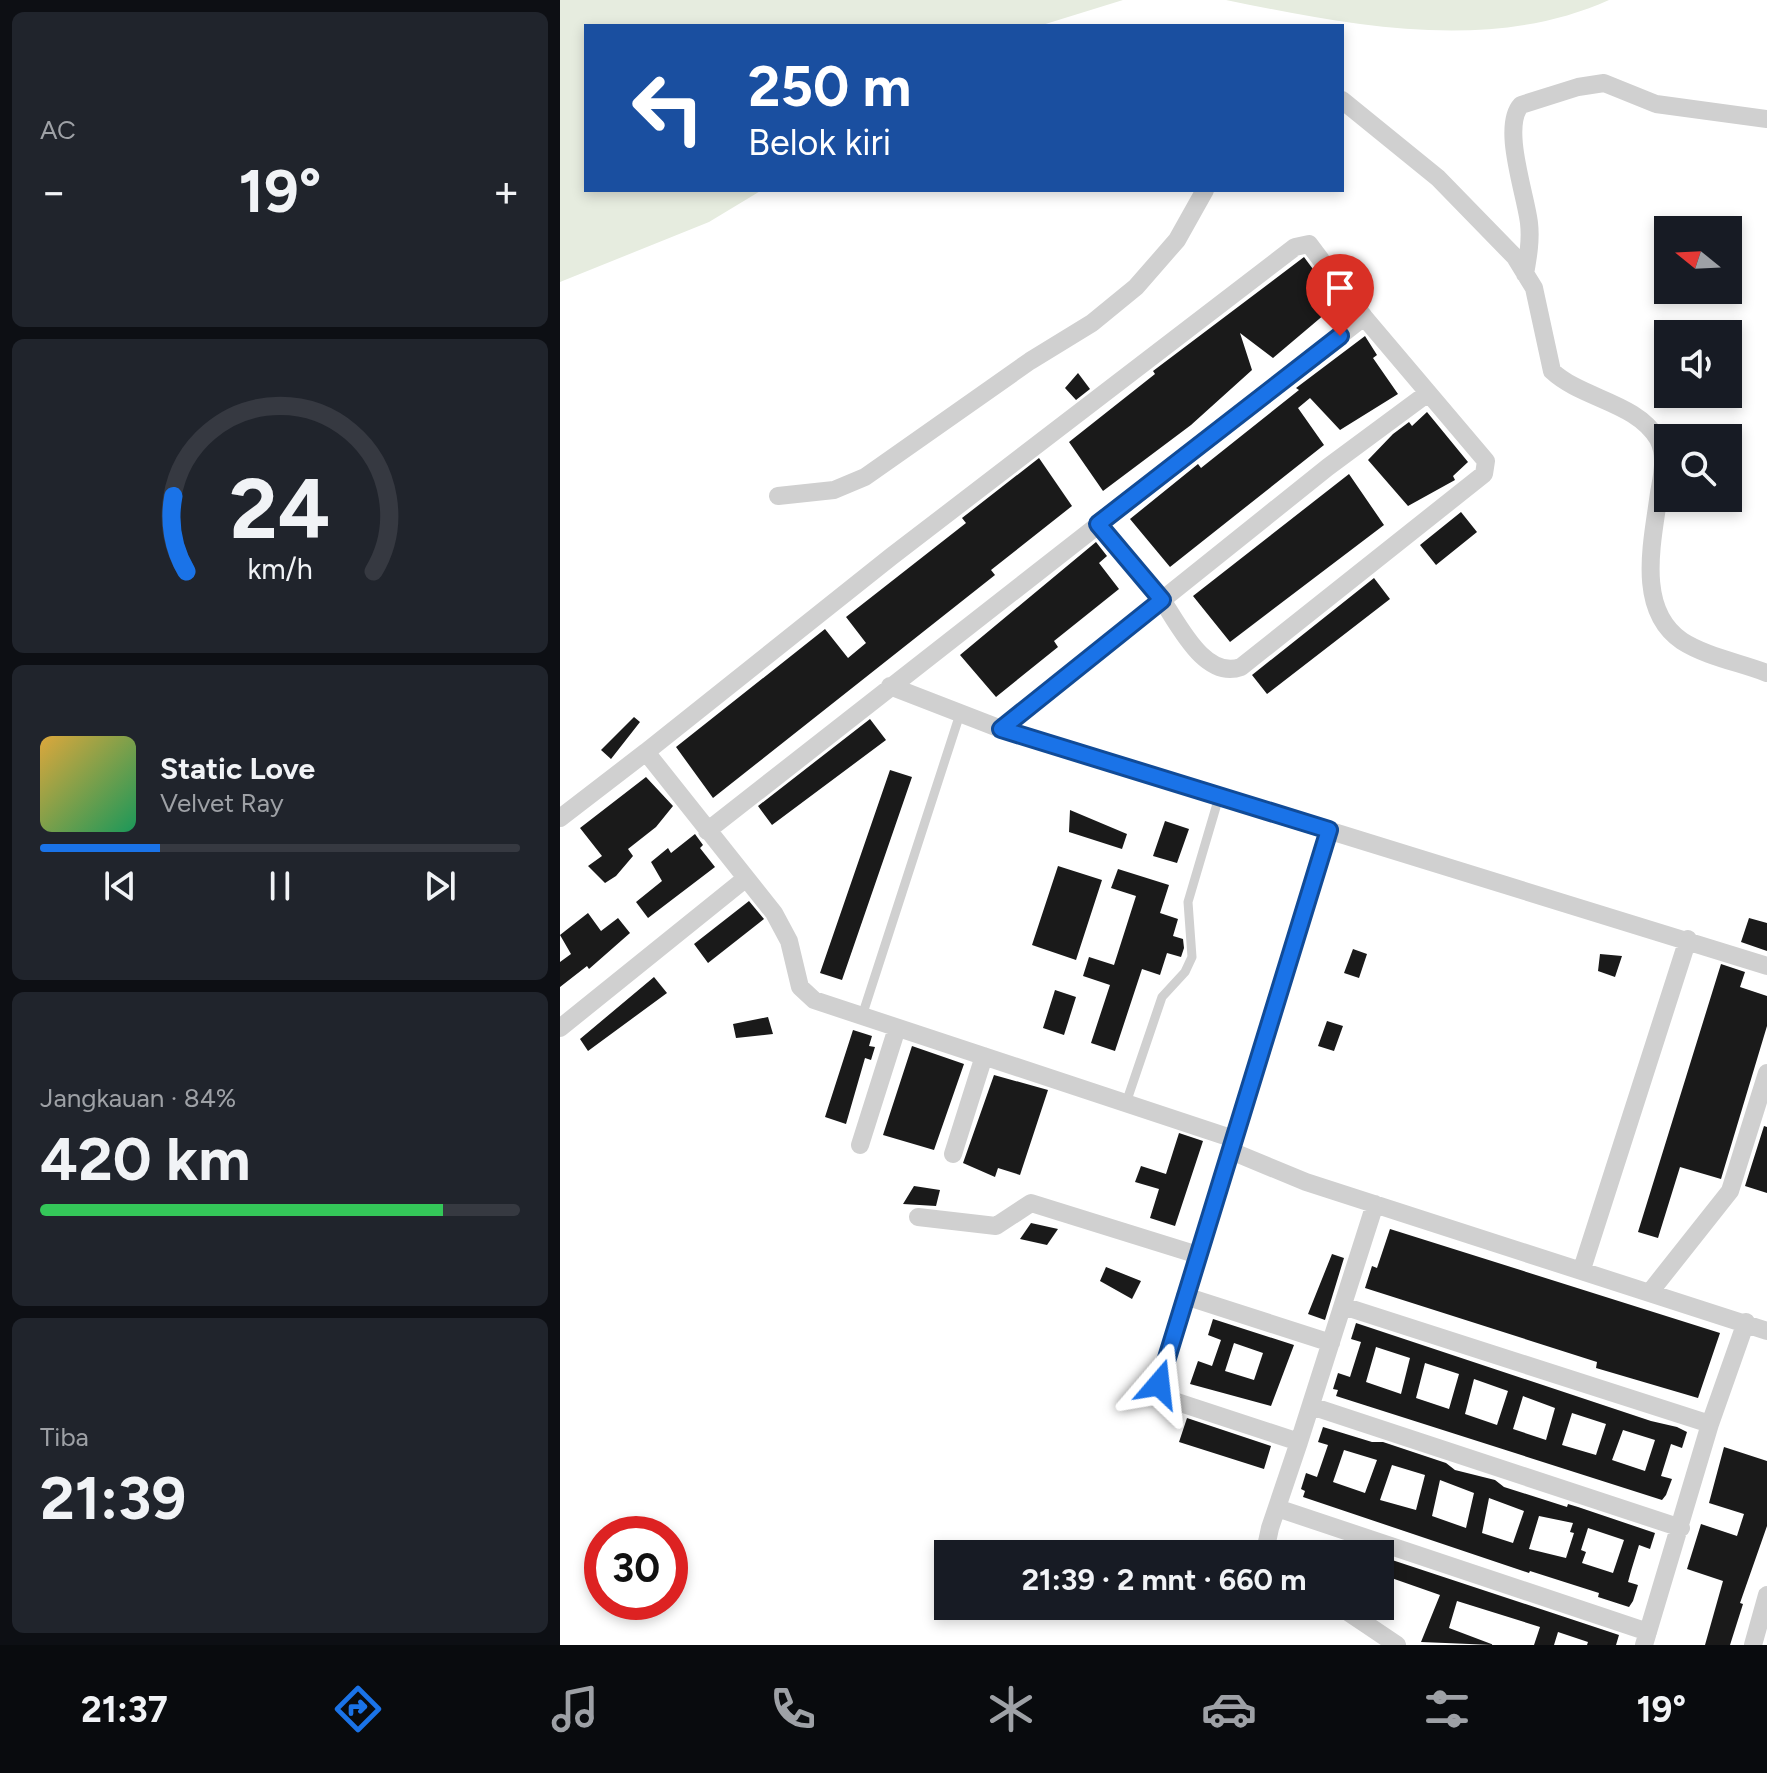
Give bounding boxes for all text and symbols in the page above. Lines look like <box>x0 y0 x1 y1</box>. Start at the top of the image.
text: 250 m <box>748 53 911 120</box>
icon: left <box>616 56 720 160</box>
text: AC <box>40 114 76 146</box>
text: Belok kiri <box>748 121 891 164</box>
text: 19° <box>239 155 321 227</box>
text: − <box>40 165 67 218</box>
text: + <box>493 165 520 218</box>
north arrow <box>1654 216 1742 304</box>
map controls <box>1654 216 1742 512</box>
pin <box>1306 254 1374 336</box>
icon: arrive <box>1318 266 1362 310</box>
button: sound <box>1654 320 1742 408</box>
button: search <box>1654 424 1742 512</box>
text: 24 <box>230 458 330 558</box>
text: km/h <box>247 552 313 586</box>
text: Static Love <box>160 750 315 787</box>
text: Velvet Ray <box>160 787 284 819</box>
icon: previous <box>98 864 142 908</box>
icon: pause <box>258 864 302 908</box>
icon: next <box>418 864 462 908</box>
text: Jangkauan · 84% <box>40 1082 236 1114</box>
text: 420 km <box>40 1123 250 1195</box>
position arrow <box>1117 1342 1201 1426</box>
text: Tiba <box>40 1421 89 1453</box>
text: 21:39 <box>40 1462 186 1534</box>
speed limit sign: 30 <box>584 1516 688 1620</box>
text: 21:39 · 2 mnt · 660 m <box>1022 1561 1306 1598</box>
icon: directions <box>330 1681 386 1737</box>
icon: music <box>547 1681 603 1737</box>
icon: phone <box>765 1681 821 1737</box>
icon: climate <box>983 1681 1039 1737</box>
icon: car <box>1201 1681 1257 1737</box>
icon: filters <box>1419 1681 1475 1737</box>
text: 21:37 <box>81 1688 168 1731</box>
text: 19° <box>1636 1688 1686 1731</box>

